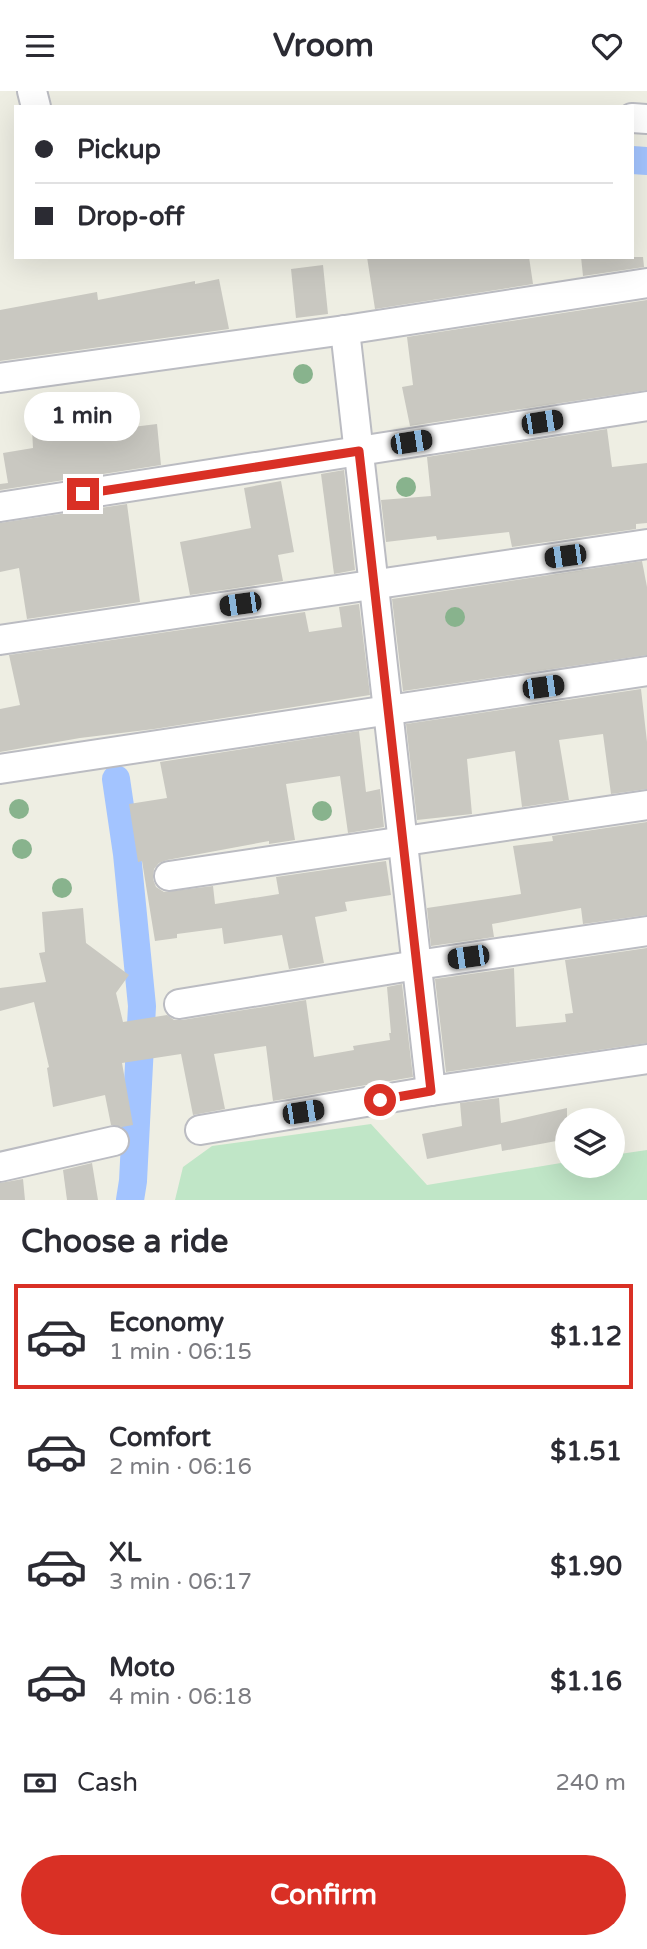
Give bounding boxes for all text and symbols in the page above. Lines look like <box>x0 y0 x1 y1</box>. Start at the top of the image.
icon: menu <box>21 27 59 65</box>
text: Vroom <box>273 27 374 65</box>
icon: heart <box>588 27 626 65</box>
text: Pickup <box>77 134 161 165</box>
text: Drop-off <box>77 201 184 232</box>
callout: 1 min <box>25 393 141 441</box>
text: 1 min <box>51 402 113 430</box>
car <box>520 408 565 436</box>
car <box>389 428 434 456</box>
route end <box>67 478 99 510</box>
car <box>543 543 588 569</box>
car <box>218 591 263 617</box>
car <box>521 674 566 700</box>
car <box>446 944 491 970</box>
route start <box>364 1084 396 1116</box>
car <box>281 1098 326 1126</box>
map controls <box>555 1108 625 1178</box>
button: layers <box>555 1108 625 1178</box>
text: Choose a ride <box>21 1223 228 1261</box>
icon: car <box>25 1305 88 1368</box>
text: Economy <box>109 1307 224 1338</box>
text: $1.12 <box>550 1321 622 1352</box>
text: 1 min · 06:15 <box>109 1338 252 1366</box>
icon: car <box>25 1420 88 1483</box>
text: Comfort <box>109 1422 211 1453</box>
text: $1.51 <box>550 1436 622 1467</box>
text: 2 min · 06:16 <box>109 1453 252 1481</box>
icon: car <box>25 1535 88 1598</box>
text: XL <box>109 1537 141 1568</box>
text: $1.90 <box>550 1551 622 1582</box>
text: 3 min · 06:17 <box>109 1568 252 1596</box>
icon: car <box>25 1650 88 1713</box>
text: Moto <box>109 1652 175 1683</box>
text: $1.16 <box>550 1666 622 1697</box>
text: 4 min · 06:18 <box>109 1683 252 1711</box>
icon: cash <box>21 1764 59 1802</box>
text: Cash <box>77 1767 138 1798</box>
text: 240 m <box>556 1769 626 1797</box>
button: Confirm <box>21 1855 626 1935</box>

